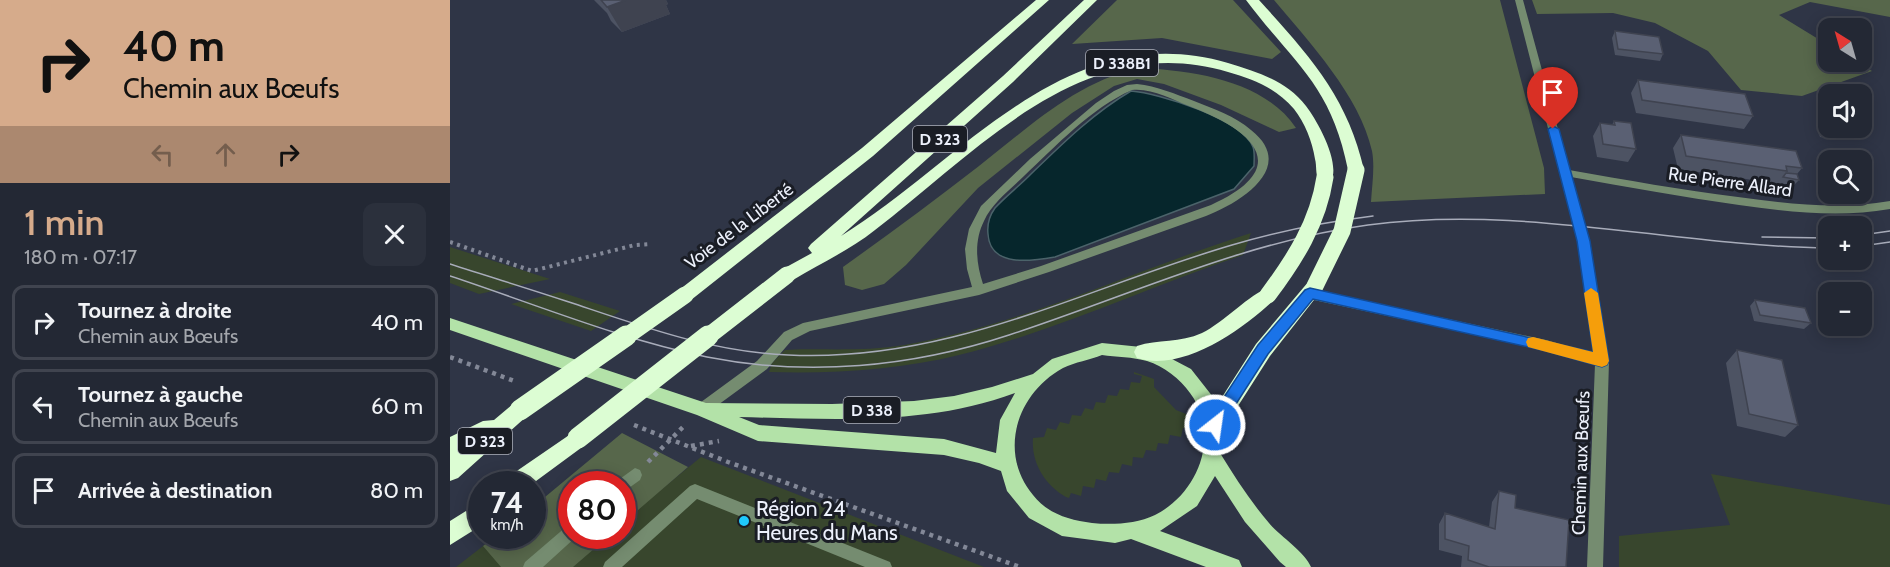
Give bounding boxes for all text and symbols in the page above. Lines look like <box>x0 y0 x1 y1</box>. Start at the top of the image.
north arrow <box>1818 18 1872 72</box>
map controls <box>1818 18 1872 336</box>
text: 40 m <box>123 20 225 72</box>
icon: right <box>24 24 102 102</box>
road number: D 338B1 <box>1086 50 1158 76</box>
pin <box>1527 67 1578 129</box>
text: Chemin aux Bœufs <box>123 72 339 105</box>
icon: arrive <box>1536 76 1569 109</box>
button: sound <box>1818 84 1872 138</box>
road number: D 323 <box>913 126 967 152</box>
icon: left <box>146 138 179 171</box>
icon: ahead <box>209 138 242 171</box>
icon: right <box>272 138 305 171</box>
button: search <box>1818 150 1872 204</box>
street label: Rue Pierre Allard <box>1667 162 1793 202</box>
street label: Voie de la Liberté <box>680 178 798 274</box>
text: 1 min <box>24 200 104 244</box>
button: close <box>363 203 426 266</box>
button: + <box>1818 216 1872 270</box>
text: 180 m · 07:17 <box>24 245 137 269</box>
button: − <box>1818 282 1872 336</box>
text: Tournez à droite <box>78 297 232 324</box>
icon: right <box>27 306 60 339</box>
text: 40 m <box>371 309 423 336</box>
text: Chemin aux Bœufs <box>78 324 238 348</box>
text: Tournez à gauche <box>78 381 243 408</box>
icon: left <box>27 390 60 423</box>
street label: Chemin aux Bœufs <box>1567 391 1595 535</box>
text: 60 m <box>371 393 423 420</box>
position arrow <box>1183 393 1247 457</box>
road number: D 338 <box>844 397 900 423</box>
text: Chemin aux Bœufs <box>78 408 238 432</box>
road number: D 323 <box>458 428 512 454</box>
speed limit sign: 80 <box>558 471 636 549</box>
icon: arrive <box>27 474 60 507</box>
text: Arrivée à destination <box>78 477 272 504</box>
text: 80 m <box>370 477 423 504</box>
text: 74 <box>491 484 523 521</box>
place label: Région 24 Heures du Mans <box>756 496 898 545</box>
marker: Région 24 Heures du Mans <box>737 514 751 528</box>
text: km/h <box>491 516 523 534</box>

